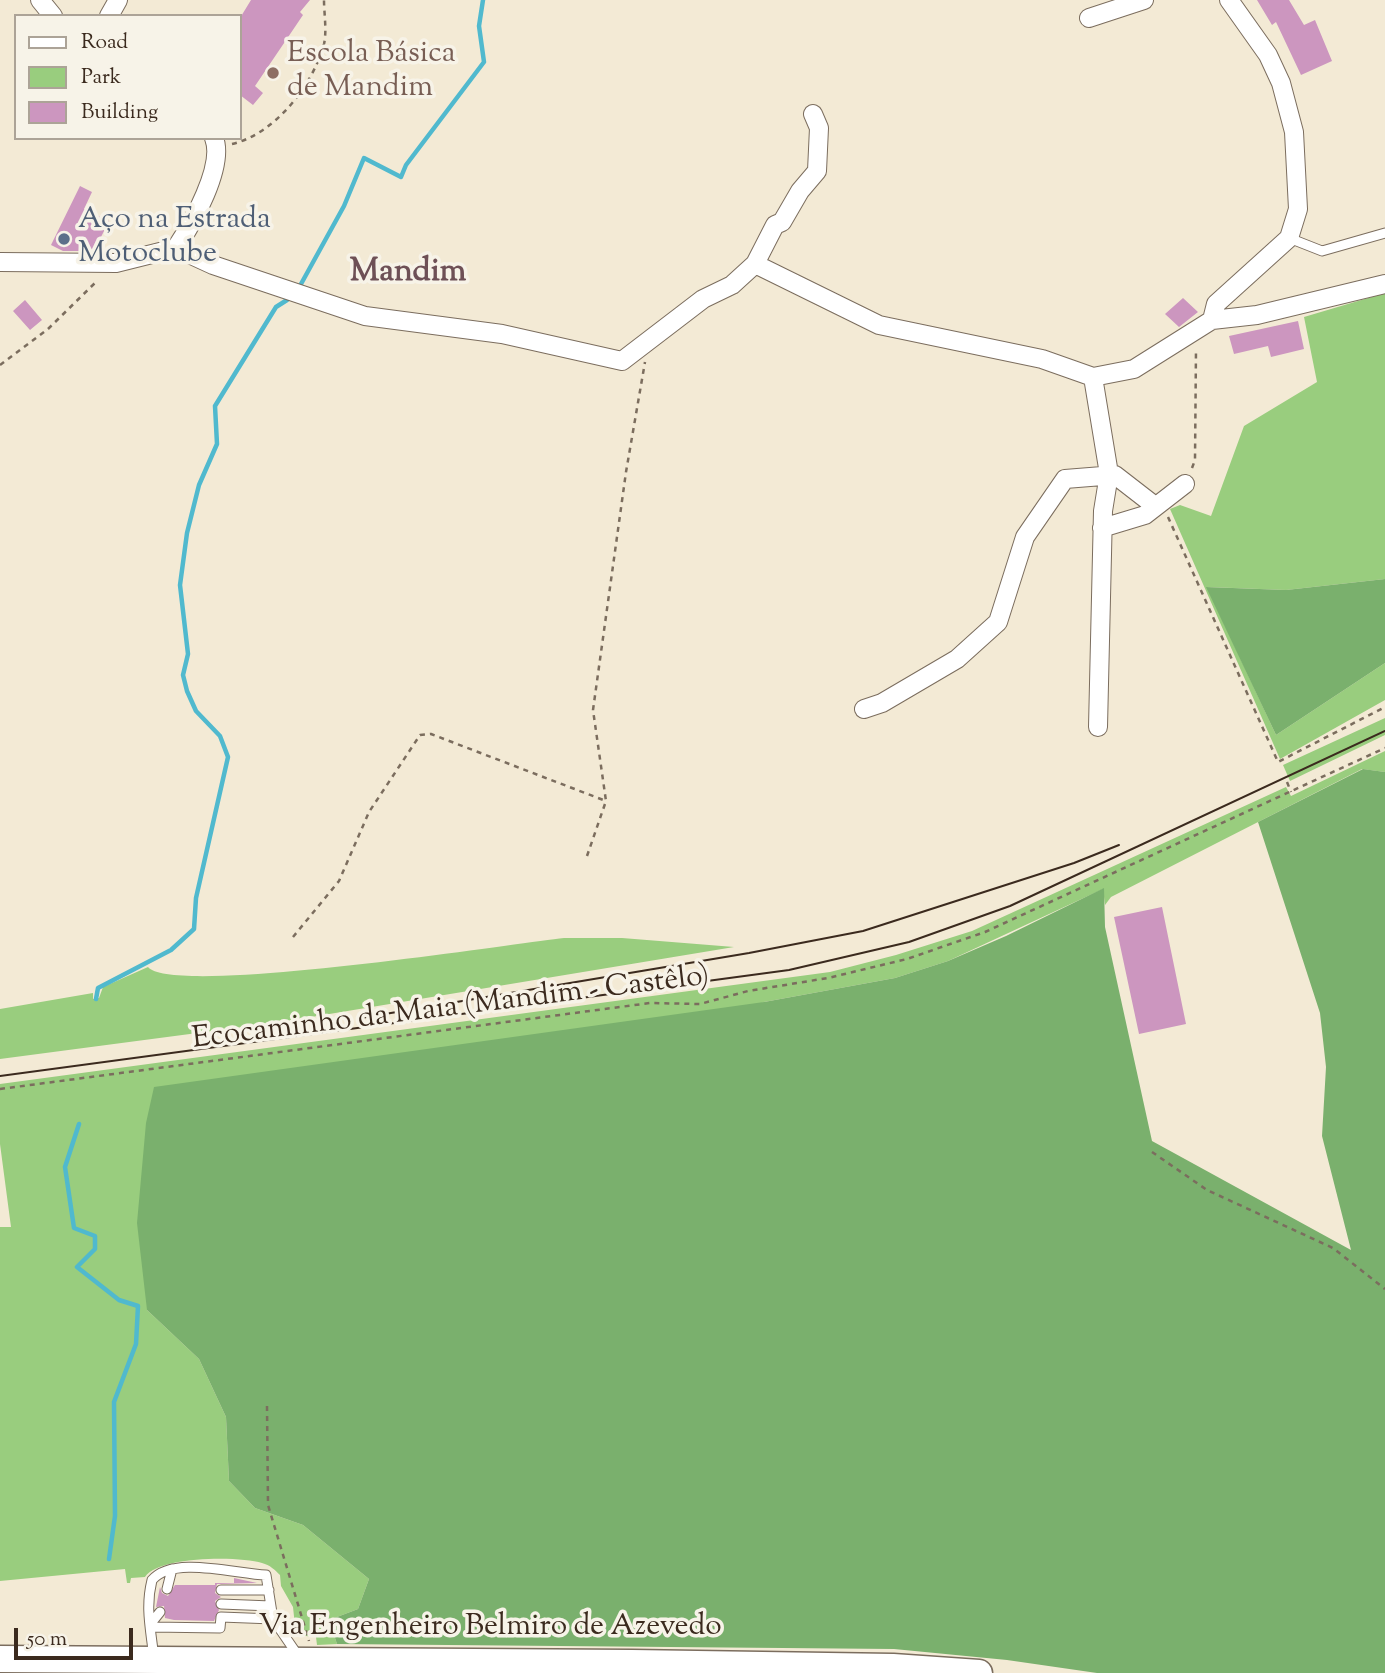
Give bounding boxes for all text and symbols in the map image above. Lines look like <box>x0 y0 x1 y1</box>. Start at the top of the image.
legend <box>14 14 242 140</box>
text: Road <box>81 28 128 58</box>
place label: Escola Básica de Mandim <box>287 38 456 108</box>
text: Park <box>81 63 121 93</box>
marker: Escola Básica de Mandim <box>265 65 281 81</box>
text: Building <box>81 98 158 128</box>
place label: Aço na Estrada Motoclube <box>78 204 271 274</box>
marker: Aço na Estrada Motoclube <box>56 231 72 247</box>
district label: Mandim <box>350 256 466 294</box>
street label: Ecocaminho da Maia (Mandim - Castêlo) <box>190 960 712 1060</box>
street label: Via Engenheiro Belmiro de Azevedo <box>258 1611 722 1647</box>
scale bar <box>18 1614 136 1658</box>
text: 50 m <box>27 1625 67 1655</box>

